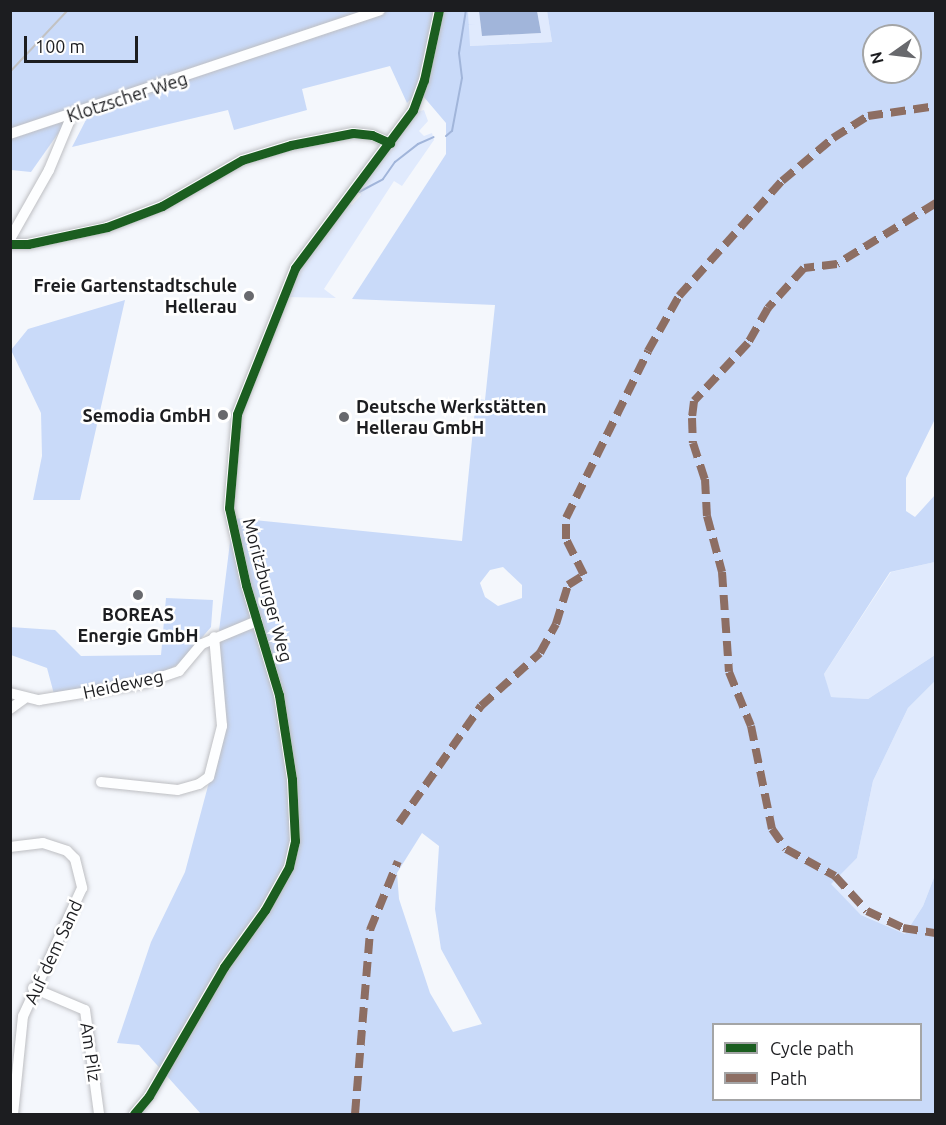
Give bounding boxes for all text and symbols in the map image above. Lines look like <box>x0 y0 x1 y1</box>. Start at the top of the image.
scale bar <box>27 24 141 62</box>
north arrow <box>862 24 922 84</box>
text: 100 m <box>35 36 85 56</box>
text: N <box>866 50 887 66</box>
street label: Klotzscher Weg <box>64 67 190 127</box>
place label: Freie Gartenstadtschule Hellerau <box>33 275 237 318</box>
marker: Freie Gartenstadtschule Hellerau <box>242 289 256 303</box>
place label: Deutsche Werkstätten Hellerau GmbH <box>356 396 546 438</box>
place label: Semodia GmbH <box>82 404 211 426</box>
marker: Semodia GmbH <box>216 408 230 422</box>
marker: Deutsche Werkstätten Hellerau GmbH <box>337 410 351 424</box>
street label: Moritzburger Weg <box>238 516 298 664</box>
marker: BOREAS Energie GmbH <box>131 588 145 602</box>
place label: BOREAS Energie GmbH <box>78 604 198 646</box>
street label: Heideweg <box>81 665 165 703</box>
street label: Auf dem Sand <box>19 896 87 1008</box>
street label: Am Pilz <box>76 1021 106 1083</box>
legend <box>712 1023 922 1101</box>
text: Cycle path <box>770 1038 854 1058</box>
text: Path <box>770 1068 807 1088</box>

